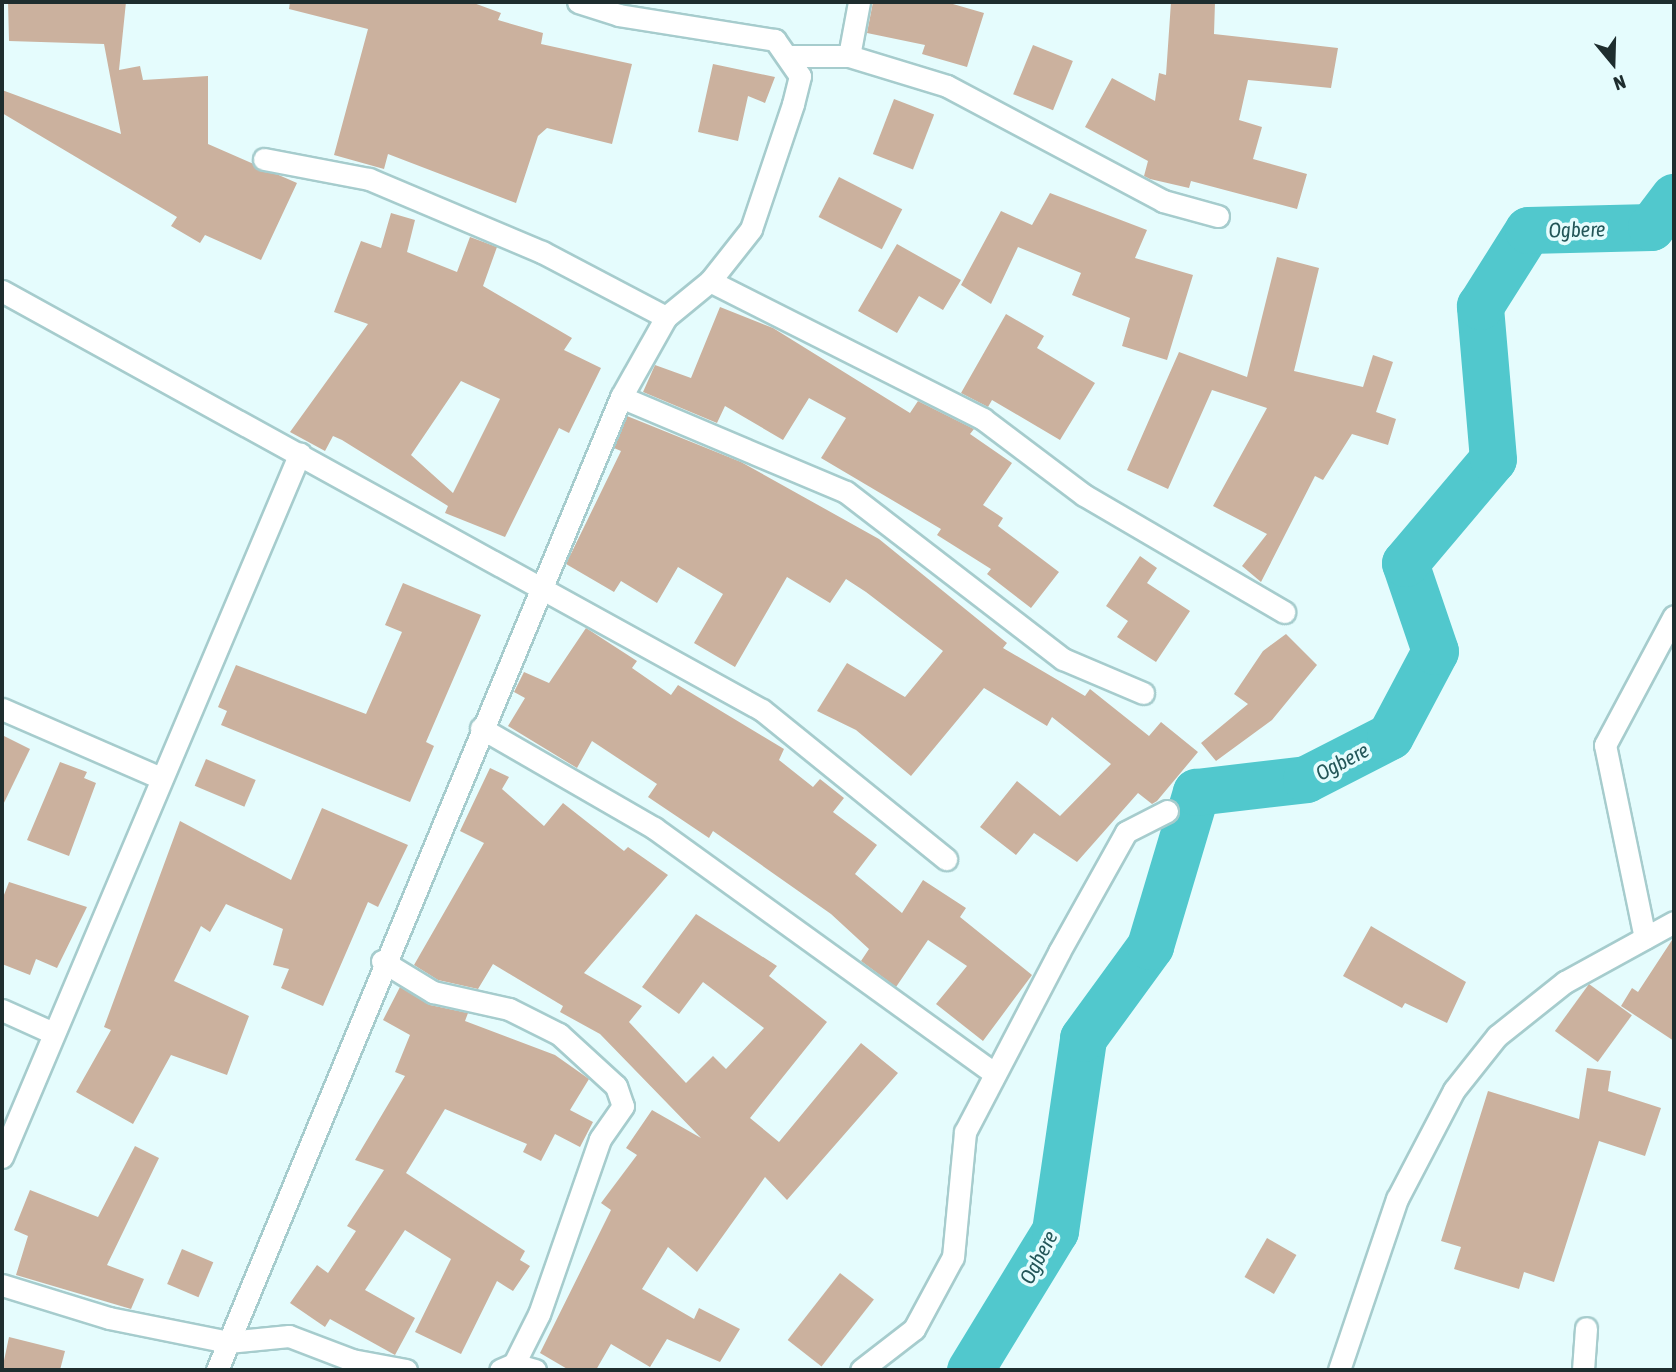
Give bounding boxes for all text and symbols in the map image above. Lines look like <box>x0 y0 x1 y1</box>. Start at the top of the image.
north arrow <box>1578 28 1648 98</box>
text: N <box>1611 71 1629 95</box>
water label: Ogbere <box>1548 216 1606 242</box>
water label: Ogbere <box>1311 737 1373 785</box>
water label: Ogbere <box>1014 1226 1062 1288</box>

